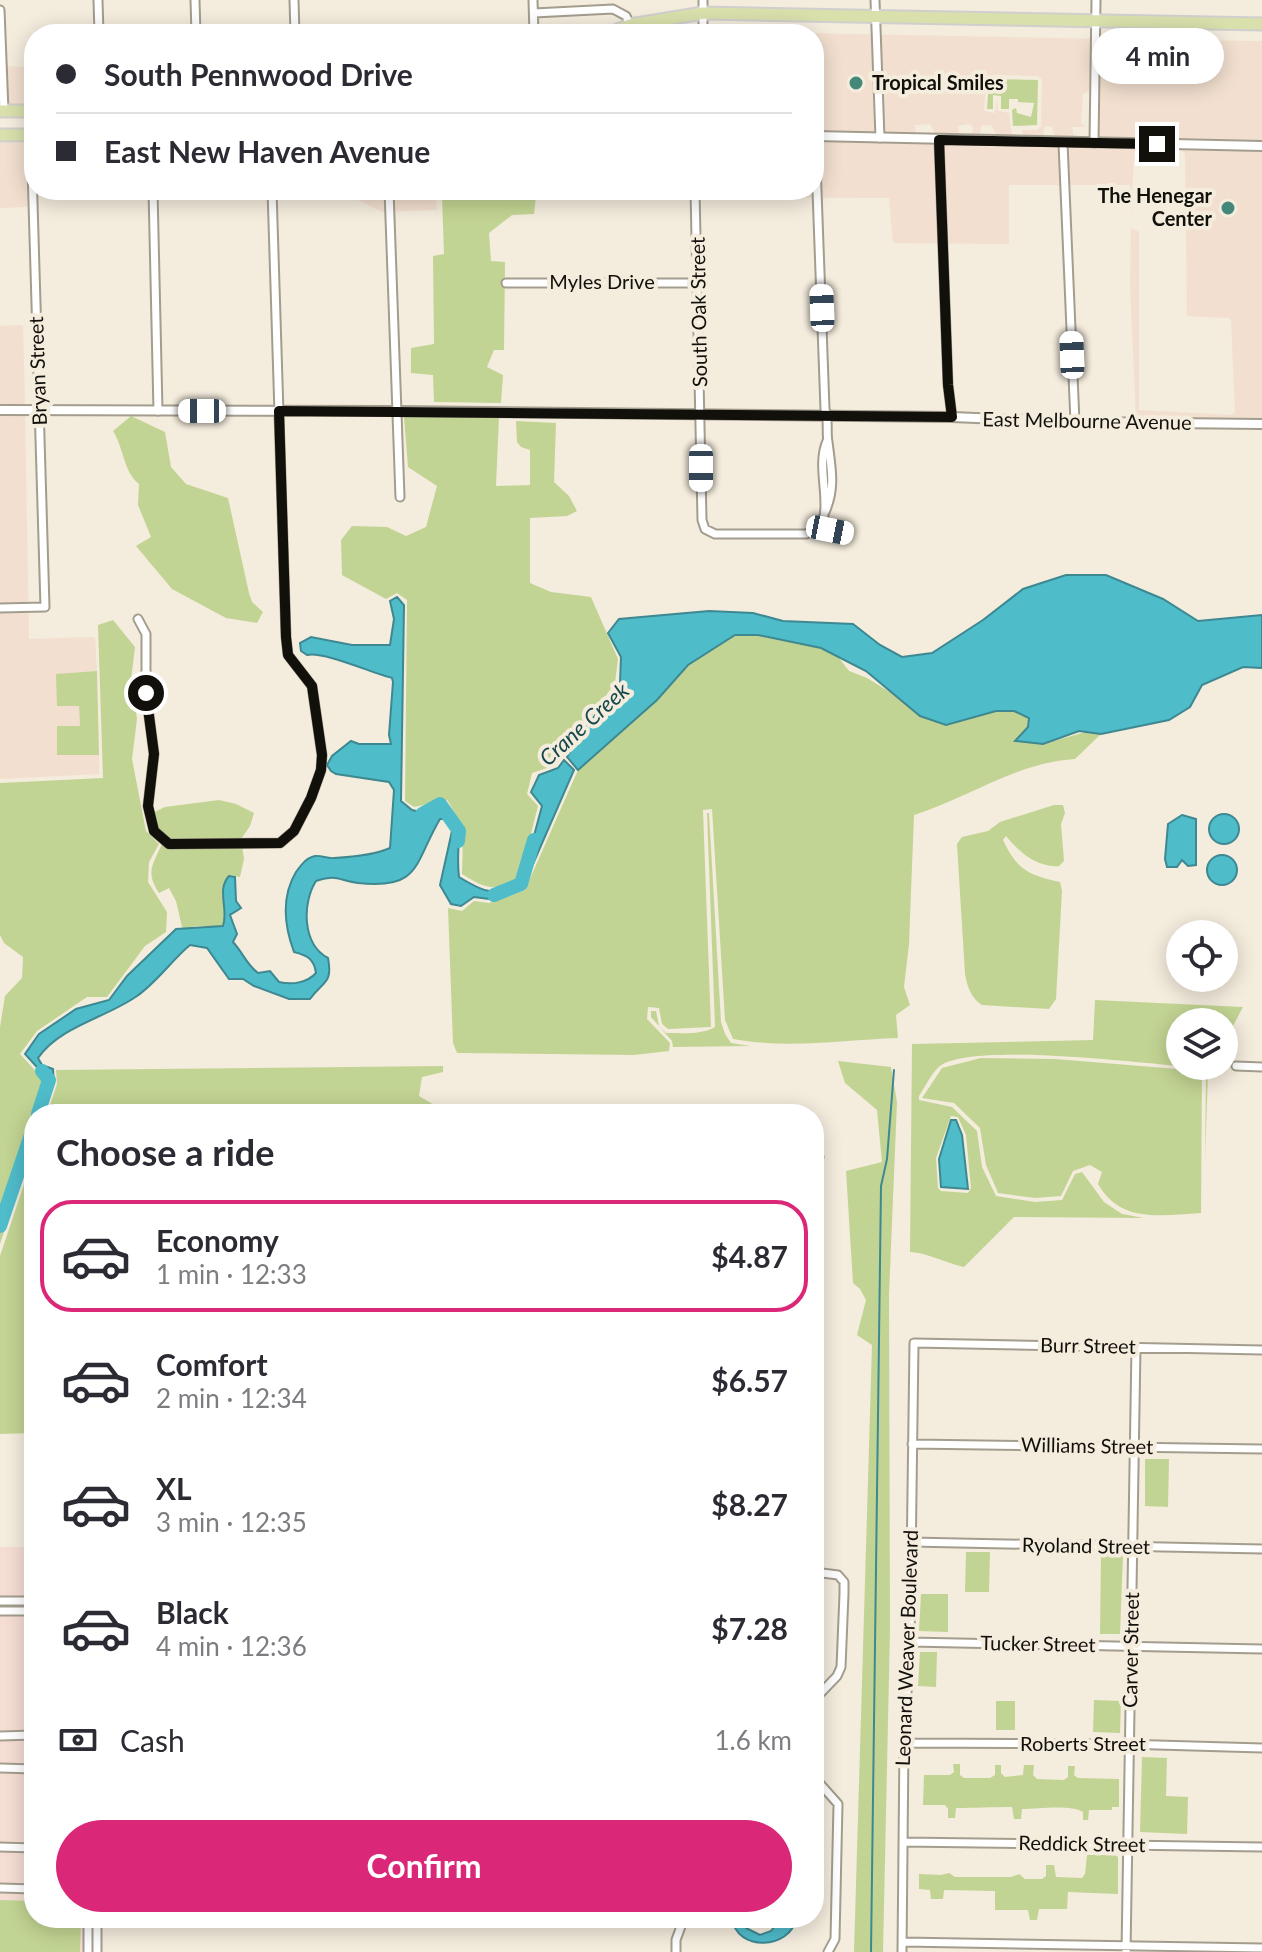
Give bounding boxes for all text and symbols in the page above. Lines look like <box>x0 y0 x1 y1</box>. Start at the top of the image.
callout: 4 min <box>1091 28 1223 84</box>
text: 4 min <box>1126 40 1190 72</box>
text: South Pennwood Drive <box>104 56 413 92</box>
place label: Tropical Smiles <box>872 70 1004 94</box>
marker: Tropical Smiles <box>847 74 865 92</box>
route end <box>1139 126 1175 162</box>
text: East New Haven Avenue <box>104 133 430 169</box>
place label: The Henegar Center <box>1097 183 1213 230</box>
marker: The Henegar Center <box>1219 199 1237 217</box>
street label: South Oak Street <box>685 237 711 387</box>
street label: Myles Drive <box>549 269 655 293</box>
car <box>809 284 835 332</box>
street label: Bryan Street <box>23 316 51 426</box>
car <box>1059 331 1085 379</box>
car <box>178 399 226 423</box>
street label: East Melbourne Avenue <box>982 406 1192 434</box>
car <box>689 444 713 492</box>
car <box>804 514 856 546</box>
route start <box>128 675 164 711</box>
water label: Crane Creek <box>533 676 634 771</box>
map controls <box>1166 920 1238 1080</box>
button: locate <box>1166 920 1238 992</box>
button: layers <box>1166 1008 1238 1080</box>
text: Choose a ride <box>56 1130 275 1174</box>
icon: car <box>60 1220 132 1292</box>
text: Economy <box>156 1222 279 1258</box>
text: $4.87 <box>711 1238 788 1274</box>
text: 1 min · 12:33 <box>156 1258 307 1290</box>
street label: Burr Street <box>1040 1332 1136 1358</box>
icon: car <box>60 1344 132 1416</box>
text: Comfort <box>156 1346 268 1382</box>
text: $6.57 <box>711 1362 788 1398</box>
text: 2 min · 12:34 <box>156 1382 307 1414</box>
street label: Williams Street <box>1021 1432 1153 1458</box>
icon: car <box>60 1468 132 1540</box>
text: XL <box>156 1470 192 1506</box>
text: $8.27 <box>711 1486 788 1522</box>
text: 3 min · 12:35 <box>156 1506 307 1538</box>
street label: Leonard Weaver Boulevard <box>890 1529 922 1767</box>
street label: Ryoland Street <box>1022 1532 1150 1558</box>
icon: car <box>60 1592 132 1664</box>
street label: Carver Street <box>1117 1592 1143 1708</box>
text: Black <box>156 1594 229 1630</box>
text: $7.28 <box>711 1610 788 1646</box>
text: 4 min · 12:36 <box>156 1630 307 1662</box>
street label: Tucker Street <box>980 1630 1096 1656</box>
icon: cash <box>56 1718 100 1762</box>
text: Cash <box>120 1722 185 1758</box>
text: 1.6 km <box>714 1724 792 1756</box>
street label: Roberts Street <box>1020 1731 1146 1755</box>
button: Confirm <box>56 1820 792 1912</box>
street label: Reddick Street <box>1018 1830 1146 1856</box>

